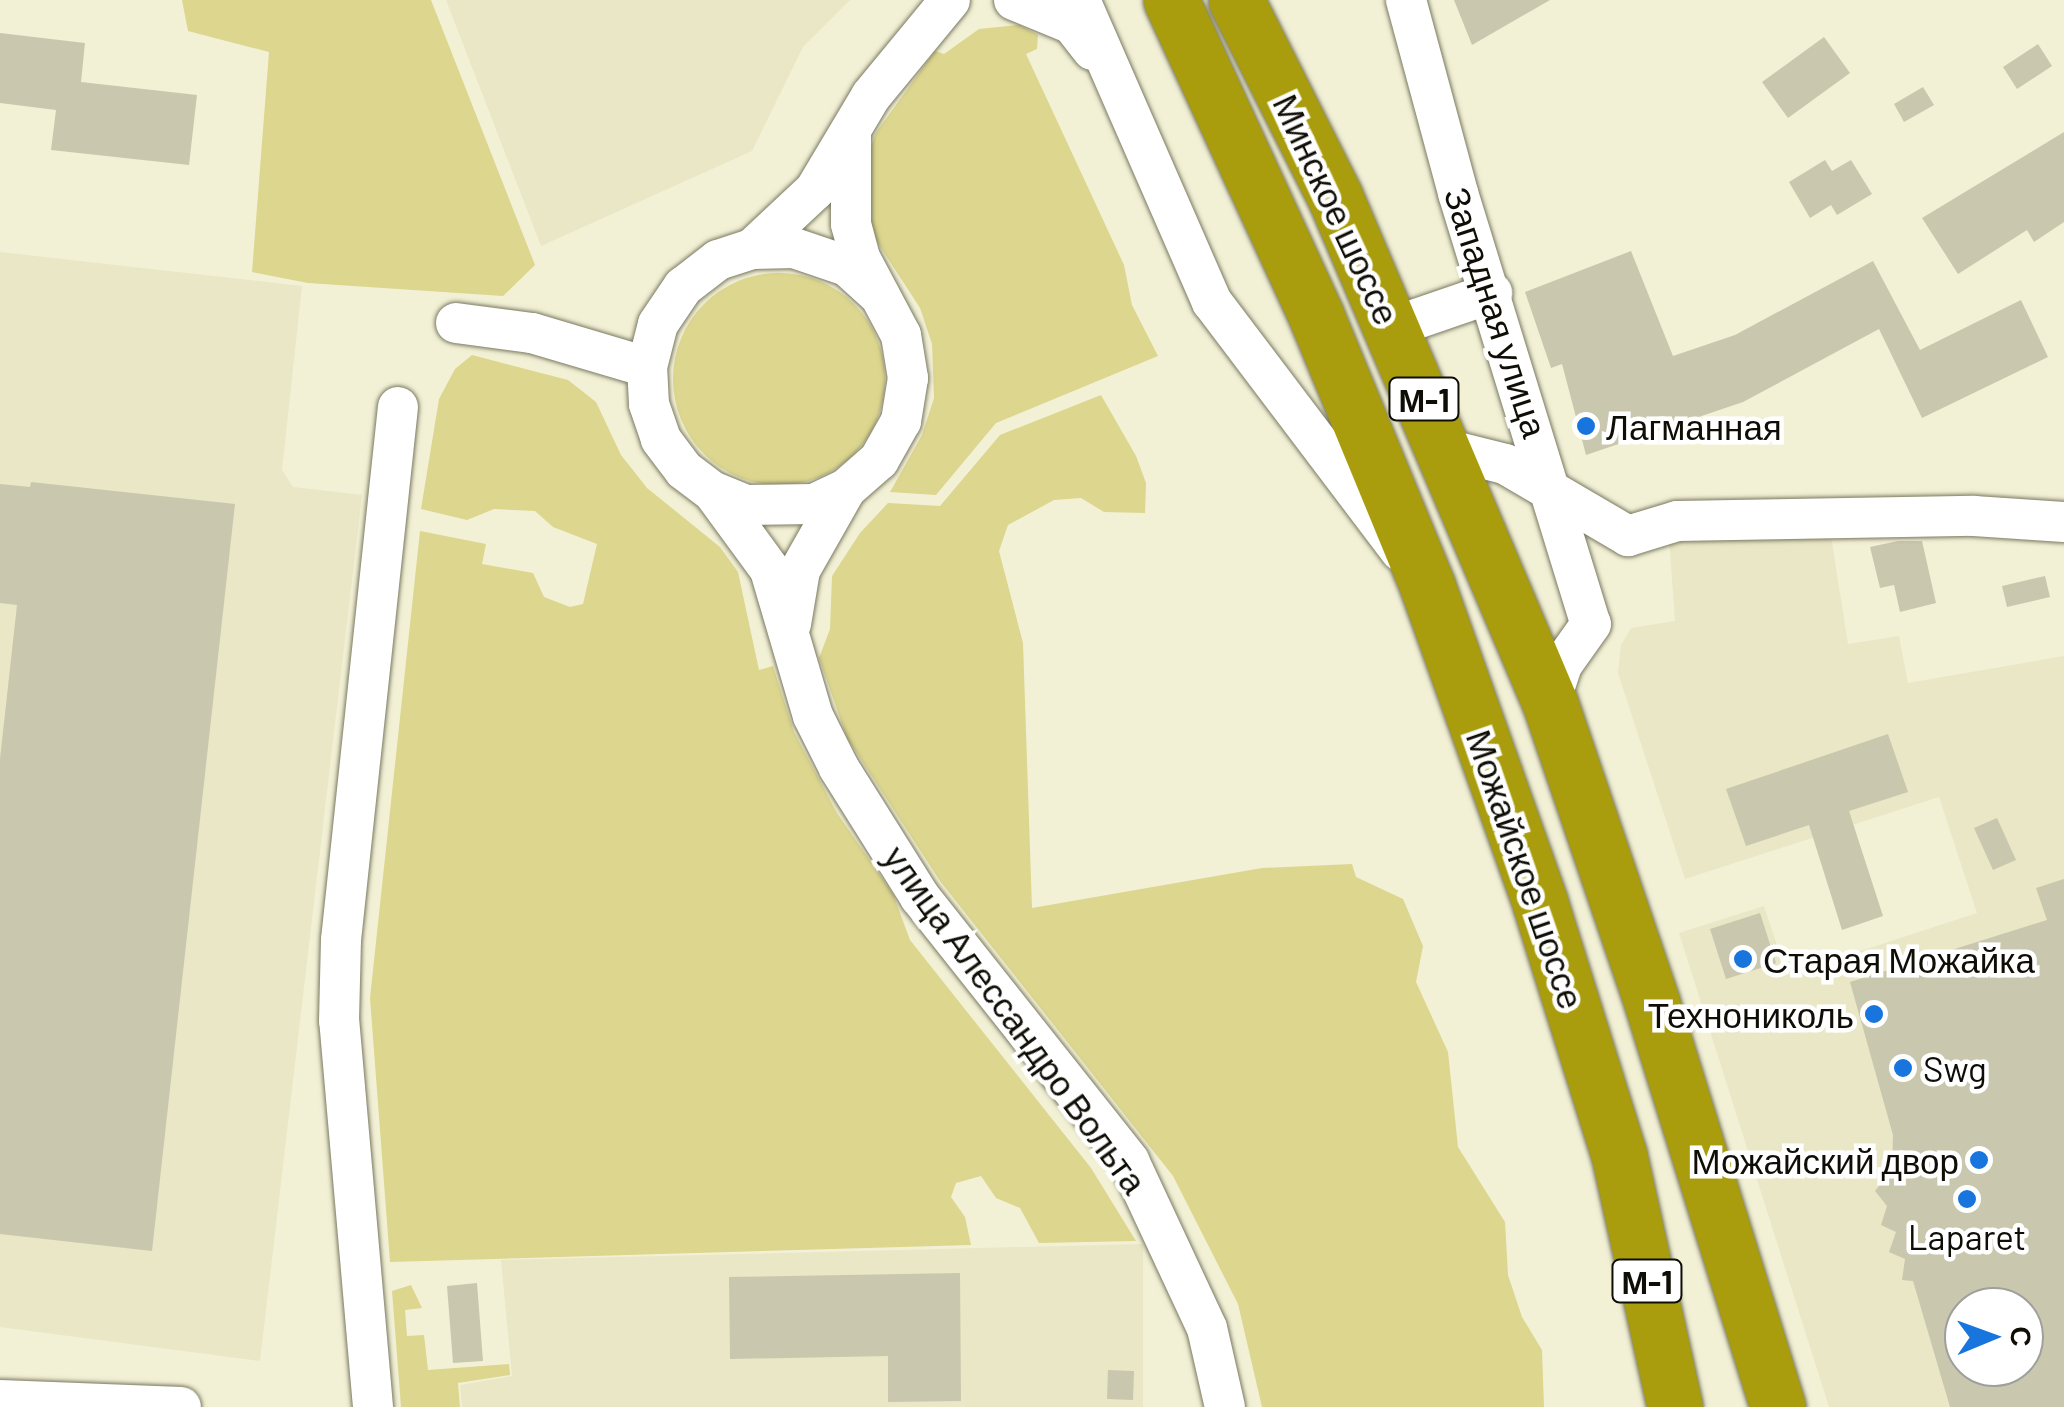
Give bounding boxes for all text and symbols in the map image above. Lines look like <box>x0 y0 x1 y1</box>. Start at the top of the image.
street label: Минское шоссе <box>1265 87 1409 331</box>
street label: Западная улица <box>1437 182 1557 442</box>
road number: М-1 <box>1386 372 1462 426</box>
place label: Лагманная <box>1606 405 1782 447</box>
marker: Лагманная <box>1575 415 1597 437</box>
street label: Можайское шоссе <box>1459 724 1593 1014</box>
street label: улица Алессандро Вольта <box>876 837 1156 1201</box>
place label: Старая Можайка <box>1763 938 2035 980</box>
marker: Старая Можайка <box>1732 948 1754 970</box>
place label: Технониколь <box>1648 993 1854 1035</box>
marker: Технониколь <box>1863 1003 1885 1025</box>
place label: Swg <box>1923 1047 1987 1089</box>
marker: Swg <box>1892 1057 1914 1079</box>
place label: Можайский двор <box>1691 1139 1959 1181</box>
marker: Можайский двор <box>1968 1149 1990 1171</box>
marker: Laparet <box>1956 1188 1978 1210</box>
place label: Laparet <box>1908 1215 2026 1257</box>
road number: М-1 <box>1610 1254 1684 1308</box>
north arrow <box>1944 1287 2044 1387</box>
text: С <box>2005 1326 2039 1347</box>

